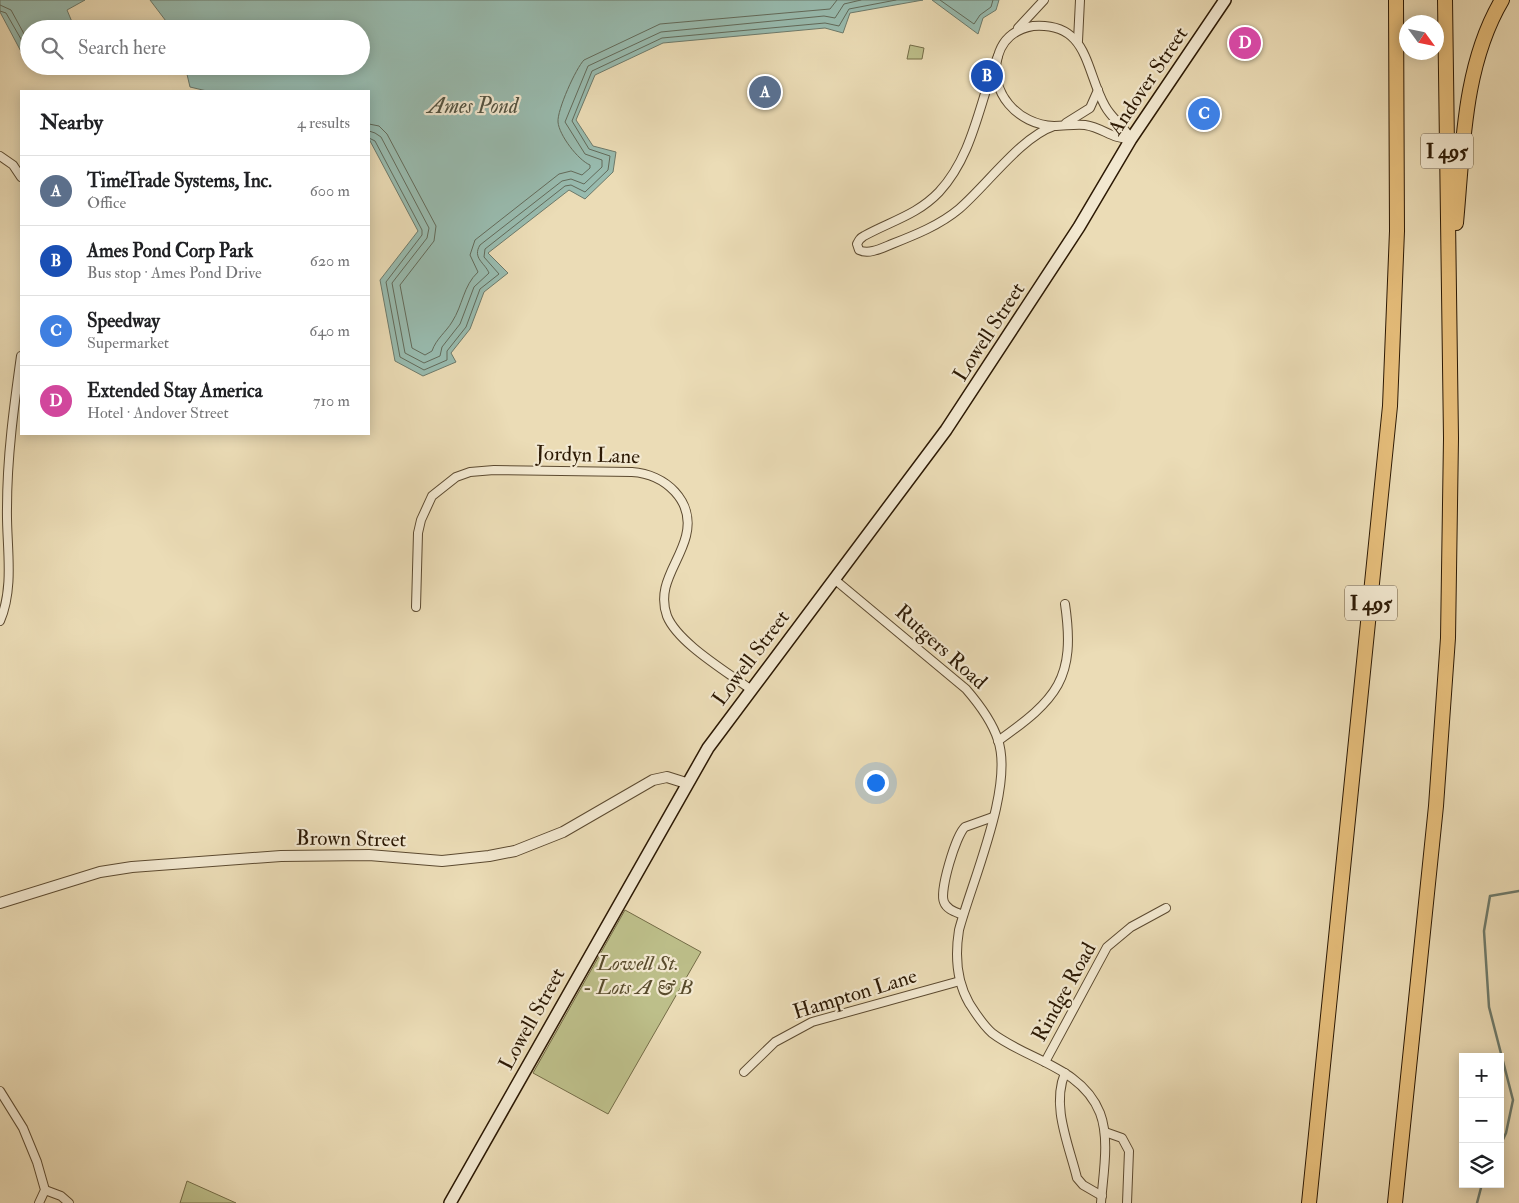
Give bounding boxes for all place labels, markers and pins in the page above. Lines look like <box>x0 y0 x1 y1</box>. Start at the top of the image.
pin: D <box>1229 24 1261 62</box>
pin: B <box>971 57 1003 95</box>
pin: A <box>749 73 781 111</box>
pin: C <box>1188 95 1220 133</box>

